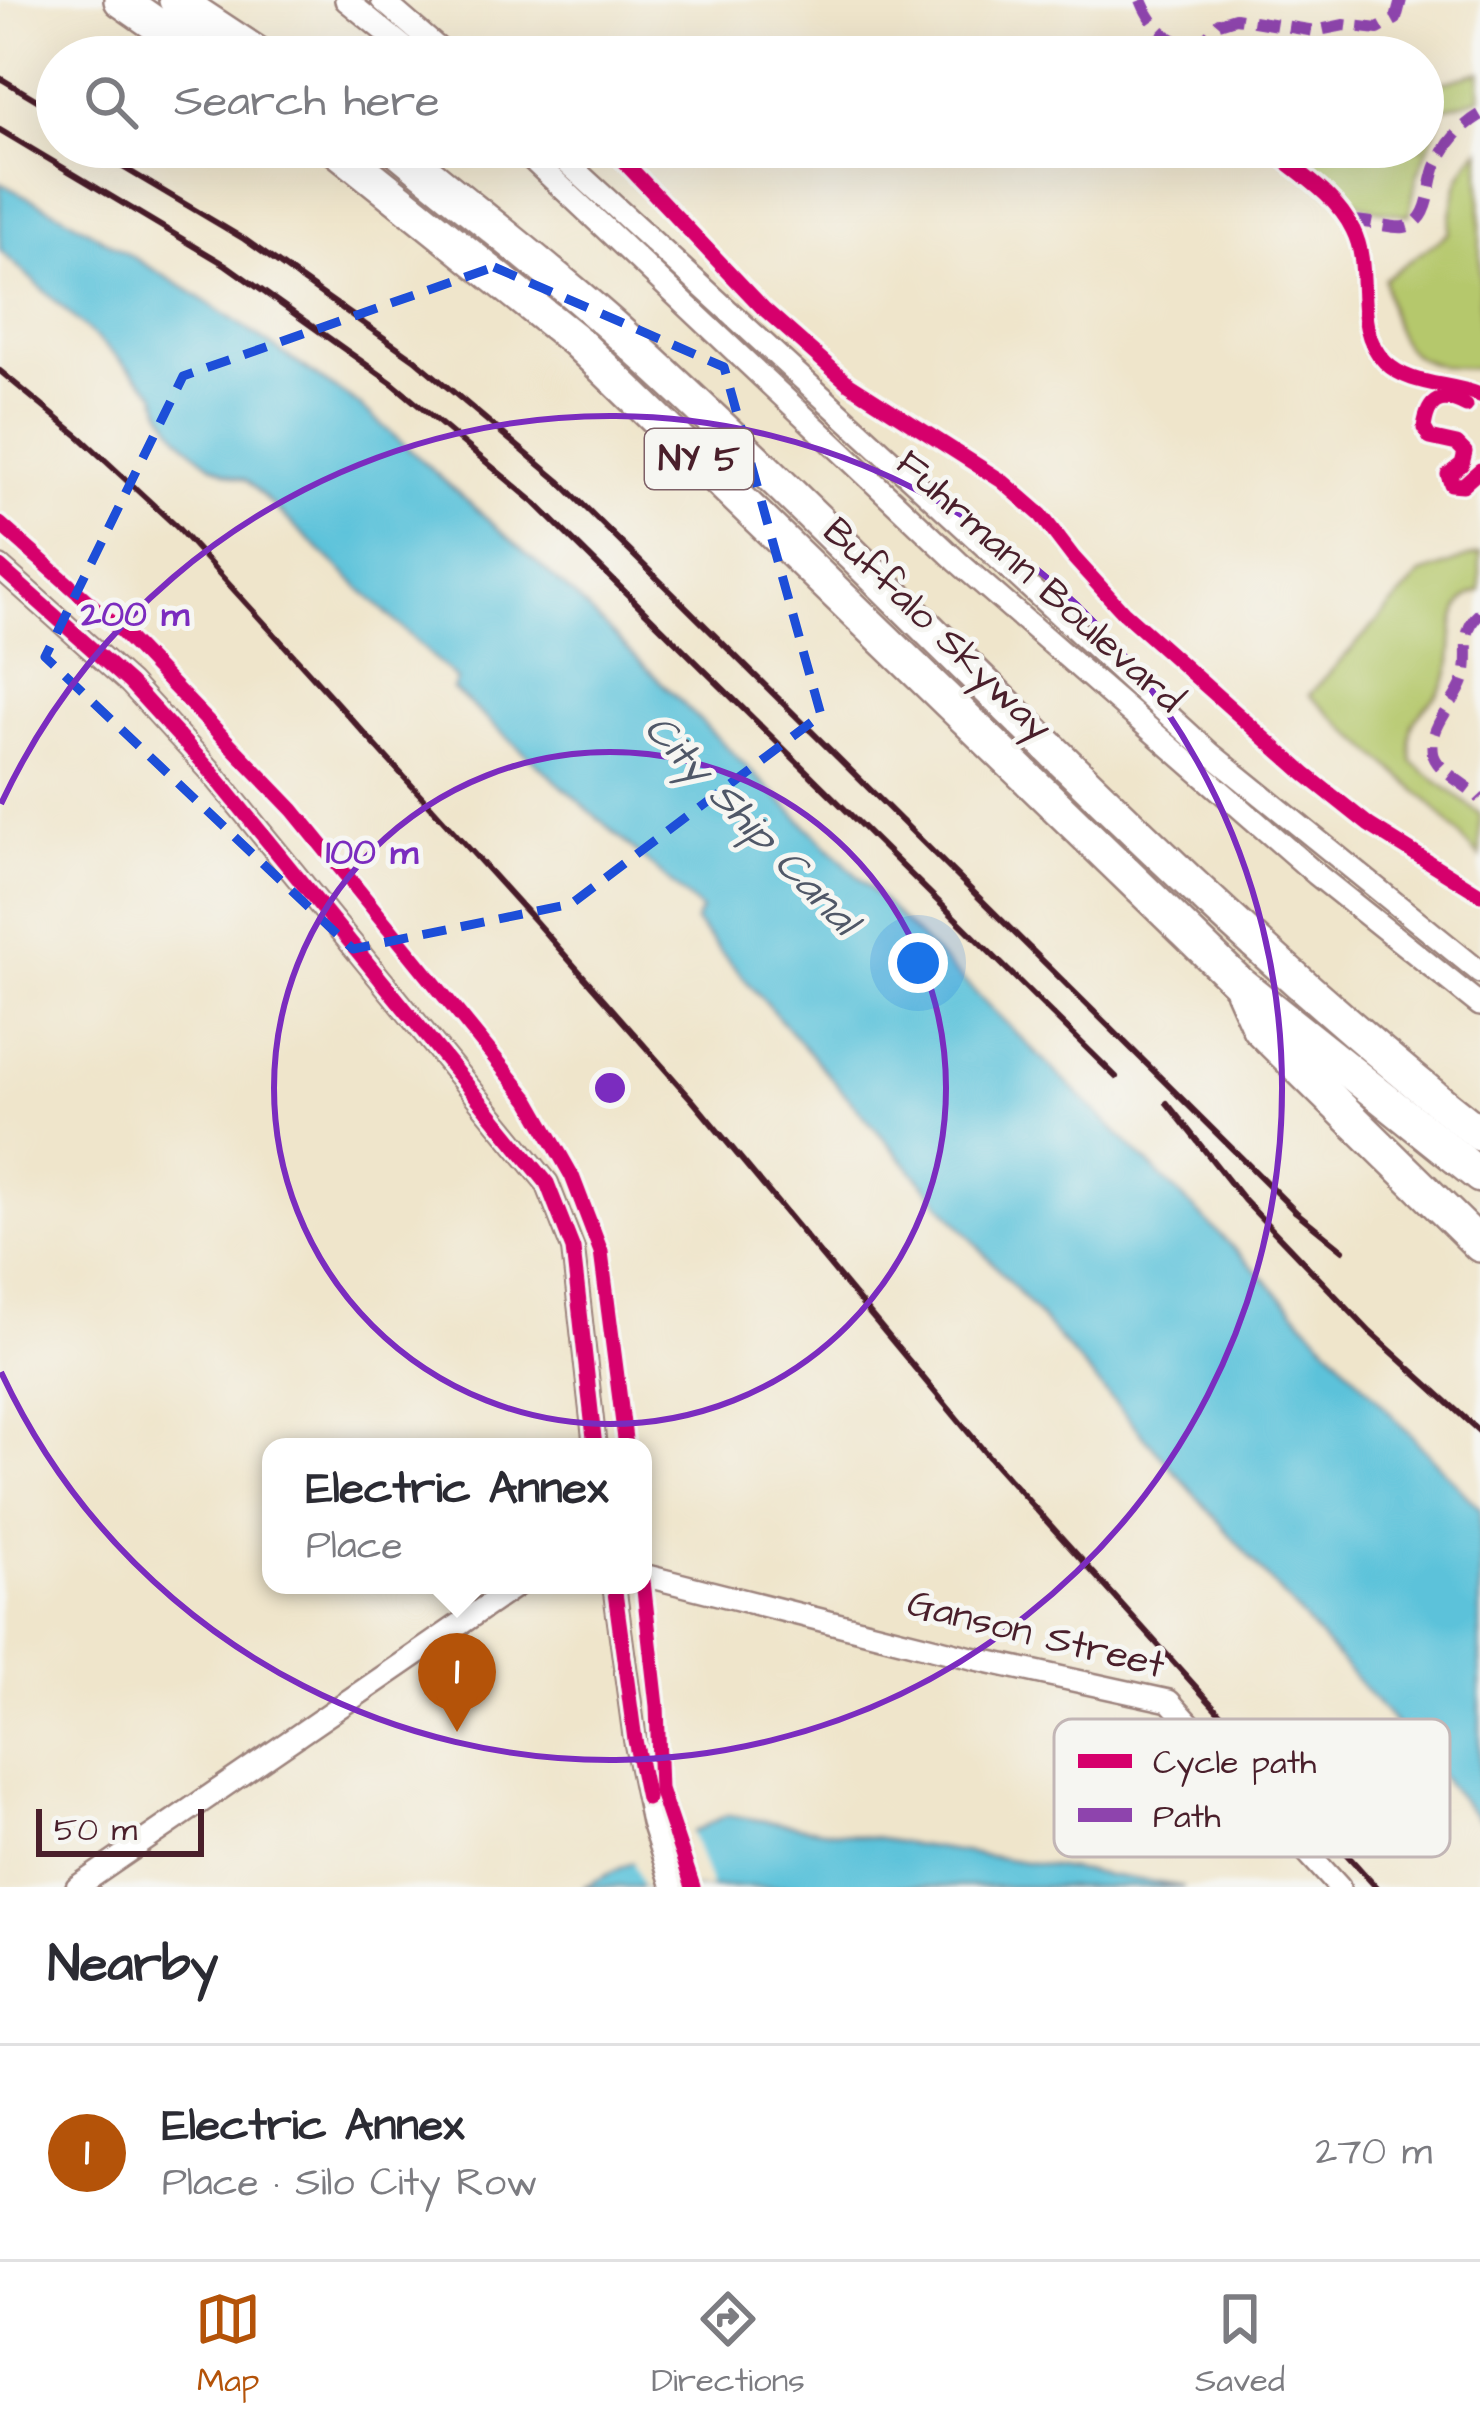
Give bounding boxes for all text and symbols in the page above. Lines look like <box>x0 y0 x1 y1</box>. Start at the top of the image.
search box <box>36 36 1444 168</box>
icon: search <box>78 69 144 135</box>
text: Search here <box>174 71 440 133</box>
road number: NY 5 <box>645 429 753 489</box>
street label: Fuhrmann Boulevard <box>883 438 1195 726</box>
street label: Buffalo Skyway <box>809 506 1064 755</box>
text: 200 m <box>80 589 190 640</box>
water label: City Ship Canal <box>630 702 875 953</box>
text: 100 m <box>326 827 419 878</box>
your location <box>888 933 948 993</box>
centre of rings <box>589 1067 631 1109</box>
popup <box>262 1438 652 1594</box>
text: Electric Annex <box>306 1458 608 1520</box>
text: Place <box>306 1520 403 1574</box>
street label: Ganson Street <box>902 1577 1170 1693</box>
pin: 1 <box>418 1633 496 1732</box>
legend <box>1054 1719 1450 1857</box>
text: Cycle path <box>1153 1740 1317 1787</box>
text: Path <box>1153 1794 1221 1840</box>
scale bar <box>36 1803 204 1856</box>
text: 50 m <box>54 1807 137 1853</box>
text: Nearby <box>48 1930 218 2001</box>
text: Electric Annex <box>162 2095 464 2157</box>
text: 1 <box>85 2126 90 2180</box>
text: 270 m <box>1315 2126 1432 2180</box>
text: Place · Silo City Row <box>162 2157 538 2211</box>
tab: Map <box>195 2286 261 2404</box>
tab: Directions <box>651 2286 805 2404</box>
tab: Saved <box>1195 2286 1285 2404</box>

